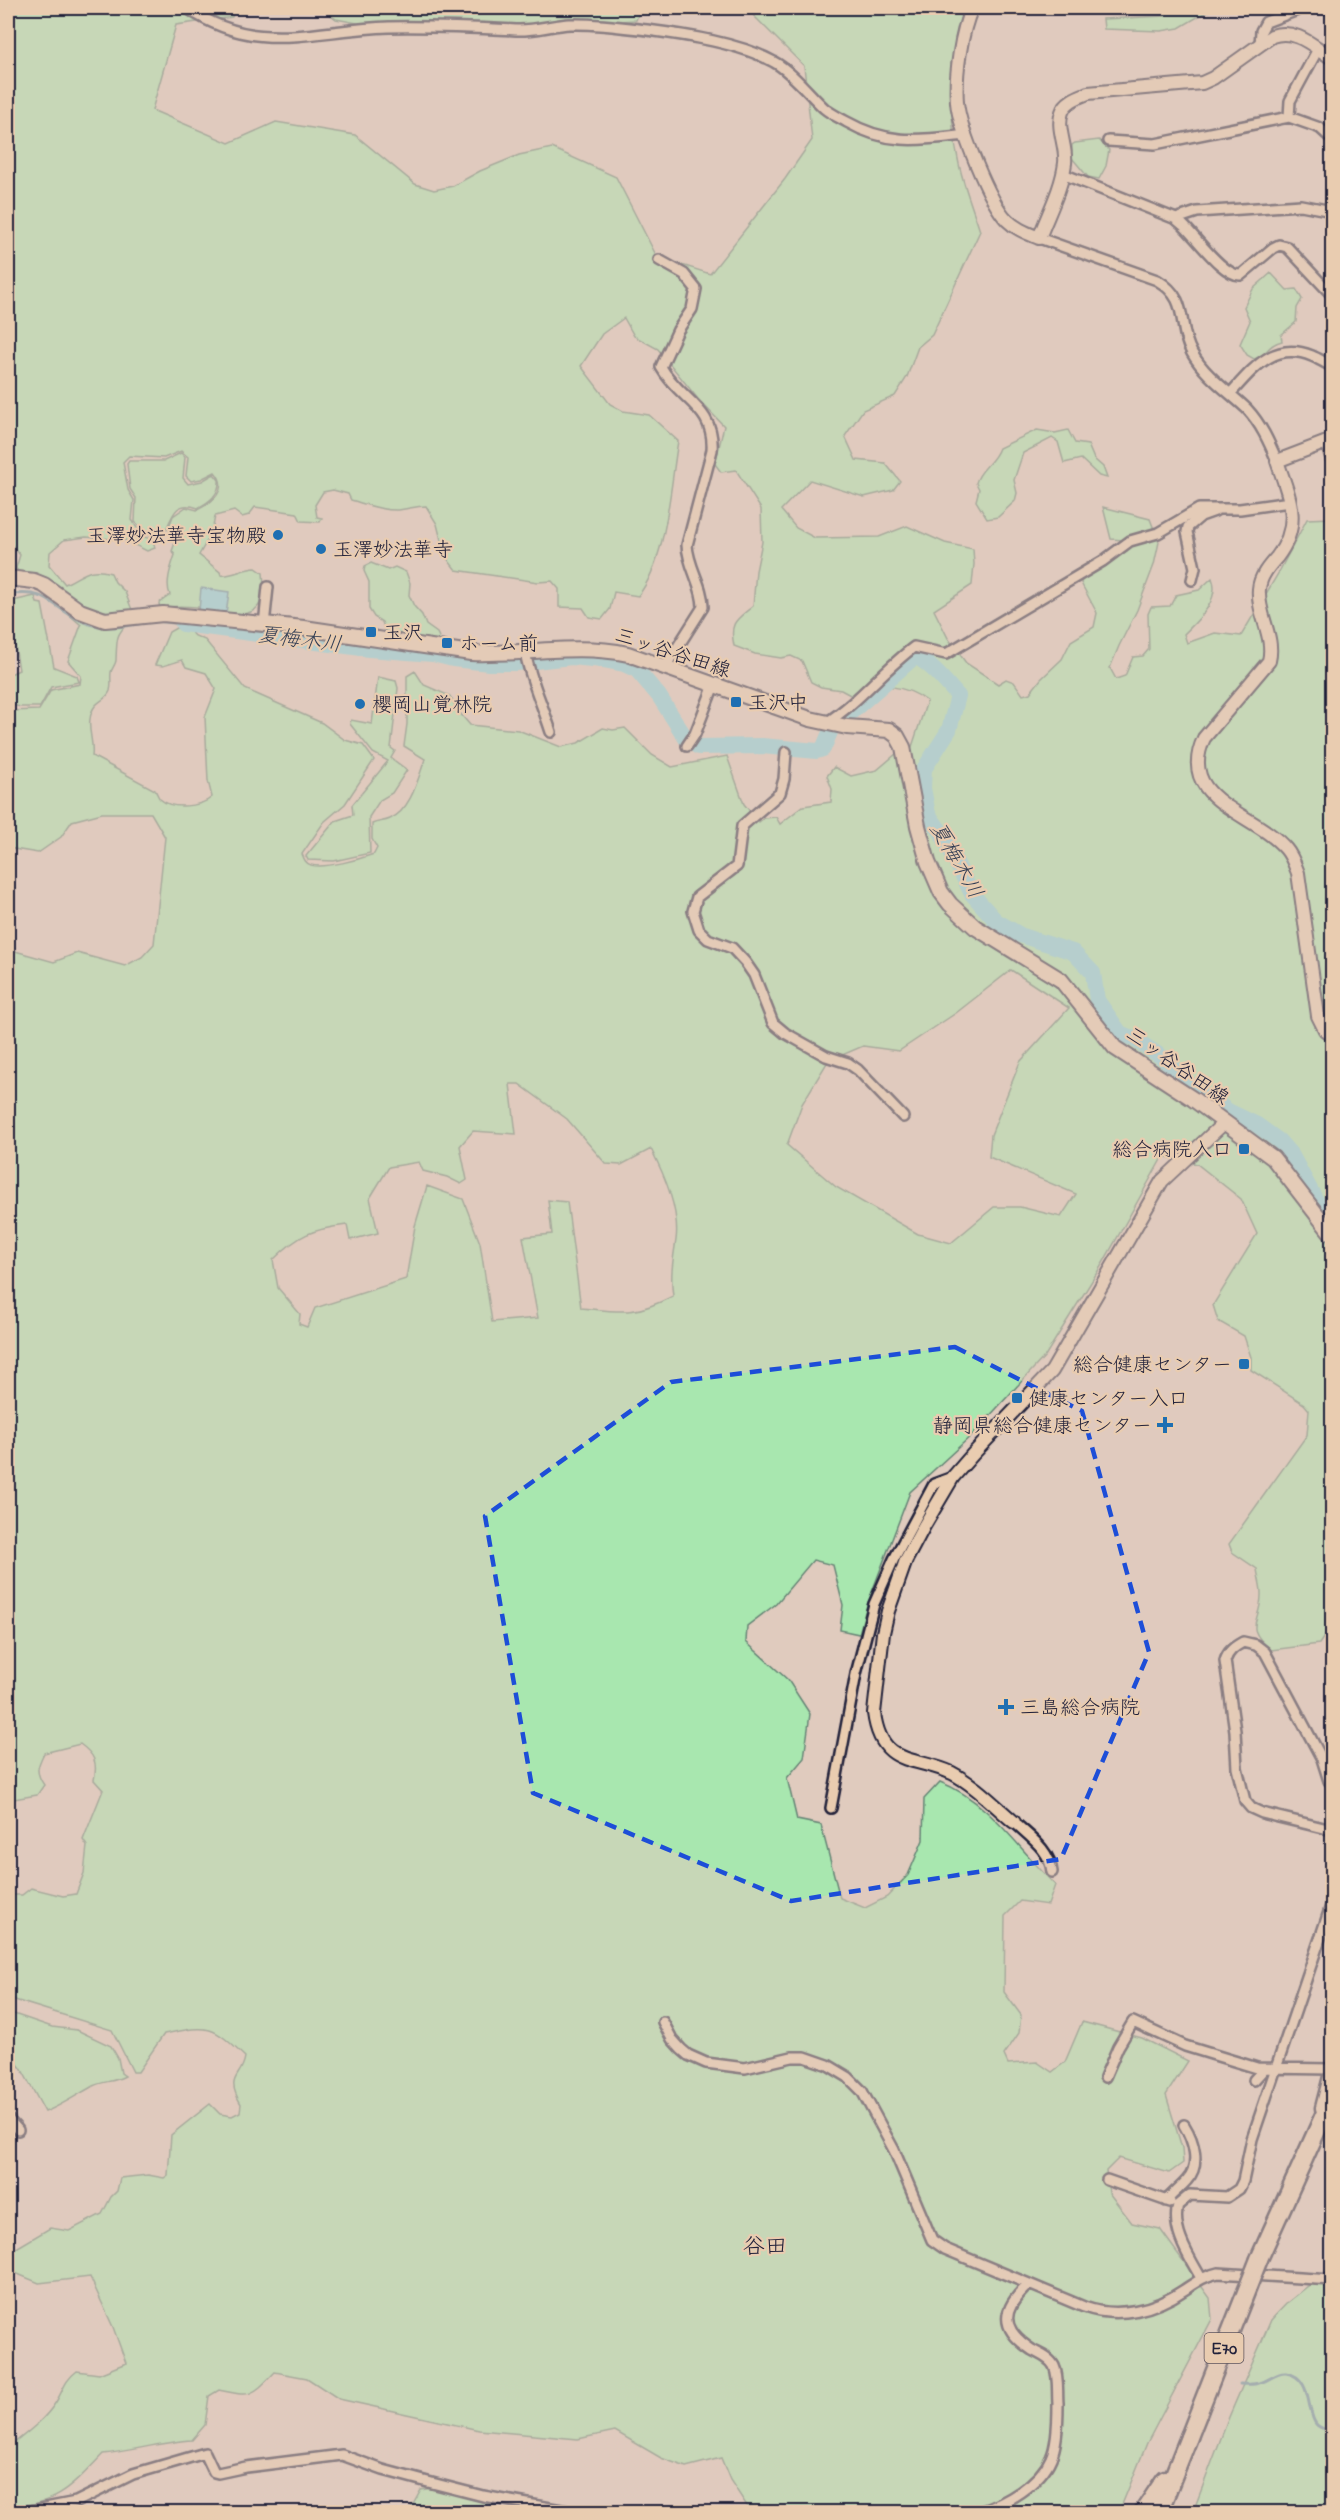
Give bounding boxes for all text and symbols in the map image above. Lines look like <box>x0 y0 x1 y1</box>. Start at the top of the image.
place label: 玉澤妙法華寺宝物殿 <box>86 523 266 552</box>
marker: 玉澤妙法華寺宝物殿 <box>271 528 285 542</box>
place label: 玉澤妙法華寺 <box>333 537 453 566</box>
marker: 玉澤妙法華寺 <box>314 542 328 556</box>
place label: 玉沢 <box>383 620 423 649</box>
water label: 夏梅木川 <box>256 621 343 661</box>
street label: 三ッ谷谷田線 <box>611 622 734 687</box>
marker: 玉沢 <box>364 625 378 639</box>
place label: ホーム前 <box>459 631 538 660</box>
marker: ホーム前 <box>440 636 454 650</box>
place label: 玉沢中 <box>748 690 808 719</box>
place label: 櫻岡山覚林院 <box>372 692 492 721</box>
marker: 玉沢中 <box>729 695 743 709</box>
marker: 櫻岡山覚林院 <box>353 697 367 711</box>
water label: 夏梅木川 <box>921 817 989 905</box>
street label: 三ッ谷谷田線 <box>1119 1021 1234 1113</box>
place label: 総合病院入口 <box>1112 1137 1232 1166</box>
marker: 総合病院入口 <box>1237 1142 1251 1156</box>
place label: 総合健康センター <box>1073 1352 1232 1381</box>
marker: 総合健康センター <box>1237 1357 1251 1371</box>
place label: 健康センター入口 <box>1029 1386 1188 1415</box>
marker: 健康センター入口 <box>1010 1391 1024 1405</box>
place label: 静岡県総合健康センター <box>933 1413 1152 1442</box>
marker: 静岡県総合健康センター <box>1156 1416 1174 1434</box>
place label: 三島総合病院 <box>1020 1695 1140 1724</box>
marker: 三島総合病院 <box>997 1698 1015 1716</box>
district label: 谷田 <box>743 2232 787 2264</box>
road number: E70 <box>1204 2333 1244 2363</box>

